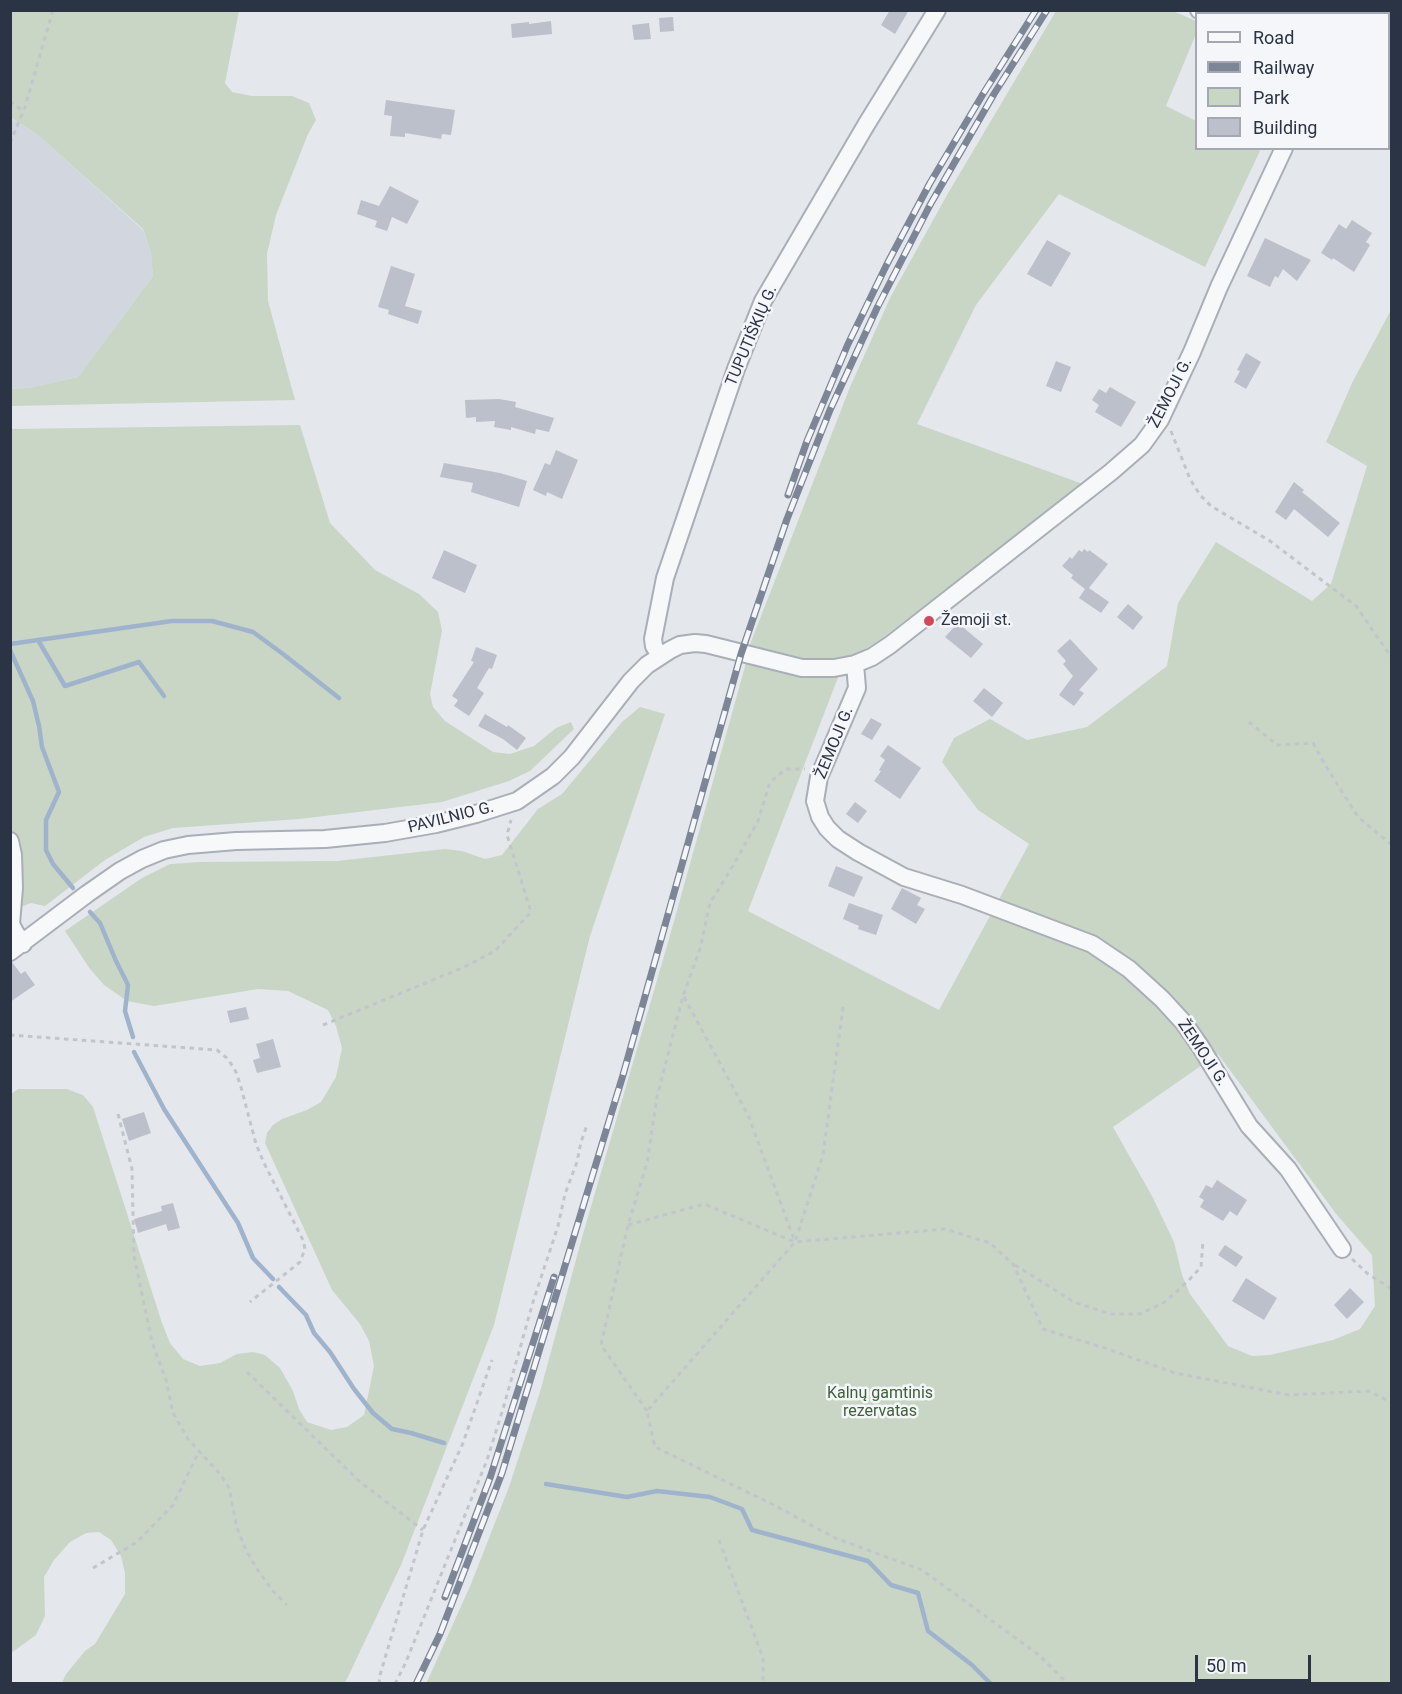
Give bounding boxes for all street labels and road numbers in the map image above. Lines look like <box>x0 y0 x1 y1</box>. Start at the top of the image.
street label: TUPUTIŠKIŲ G. <box>722 283 782 389</box>
street label: ŽEMOJI G. <box>1145 355 1197 431</box>
street label: ŽEMOJI G. <box>812 704 858 782</box>
street label: PAVILNIO G. <box>406 798 496 838</box>
street label: ŽEMOJI G. <box>1173 1016 1231 1090</box>

